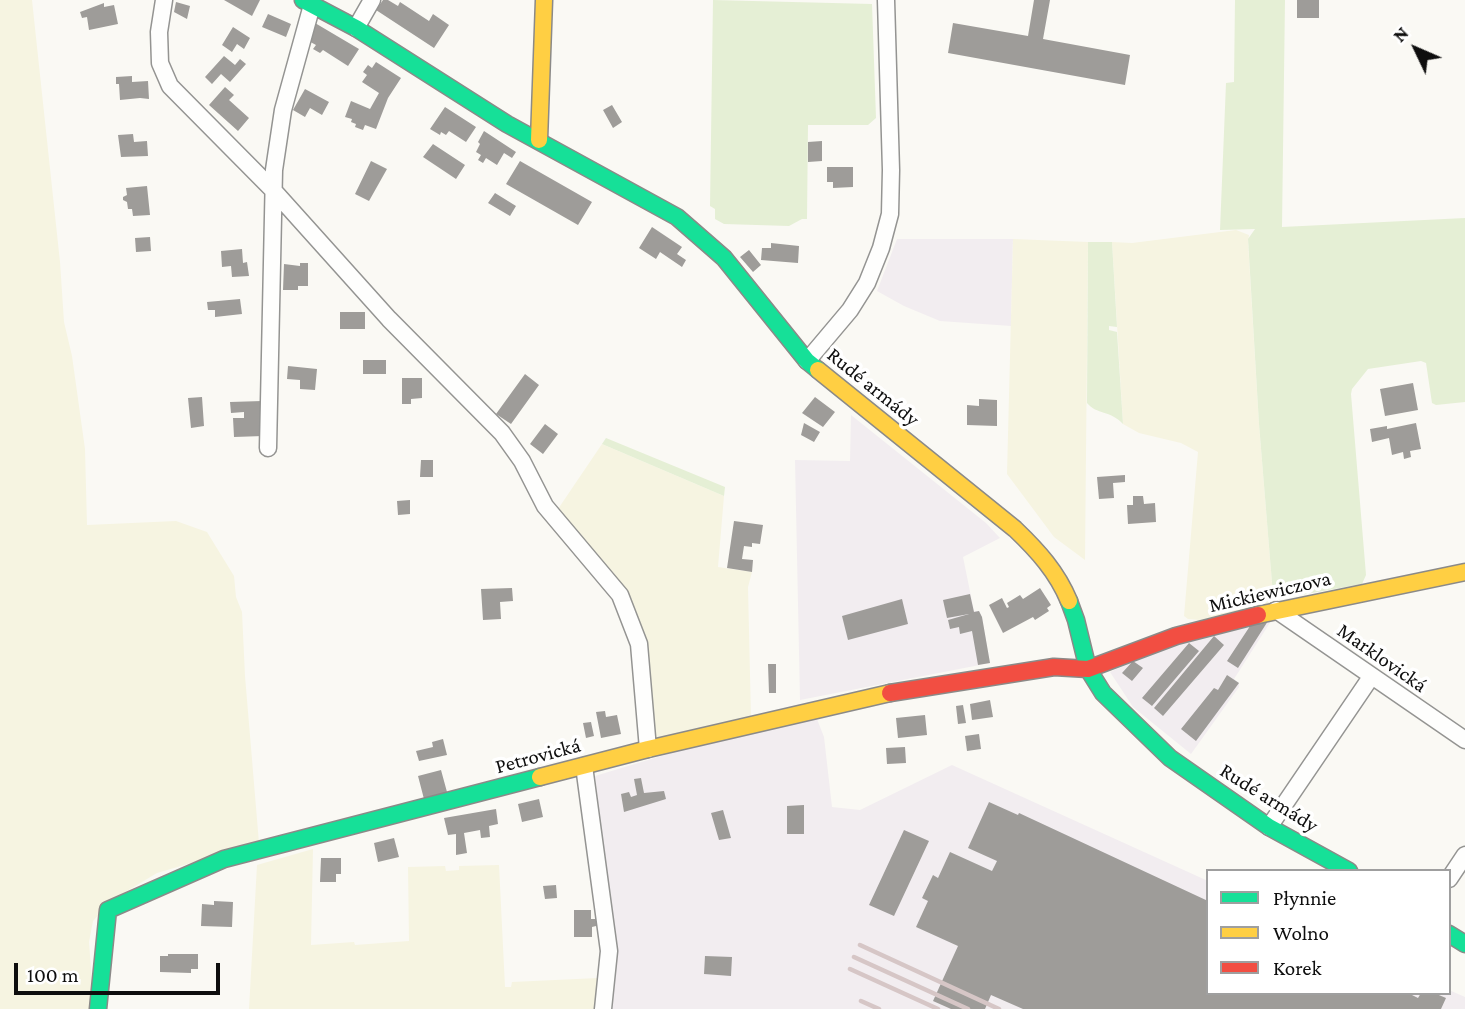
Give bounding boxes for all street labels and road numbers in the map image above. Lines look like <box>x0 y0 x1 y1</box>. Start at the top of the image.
street label: Rudé armády <box>822 342 924 432</box>
street label: Mickiewiczova <box>1207 566 1333 618</box>
street label: Marklovická <box>1332 618 1432 698</box>
street label: Petrovická <box>493 733 583 779</box>
street label: Rudé armády <box>1215 758 1323 838</box>

